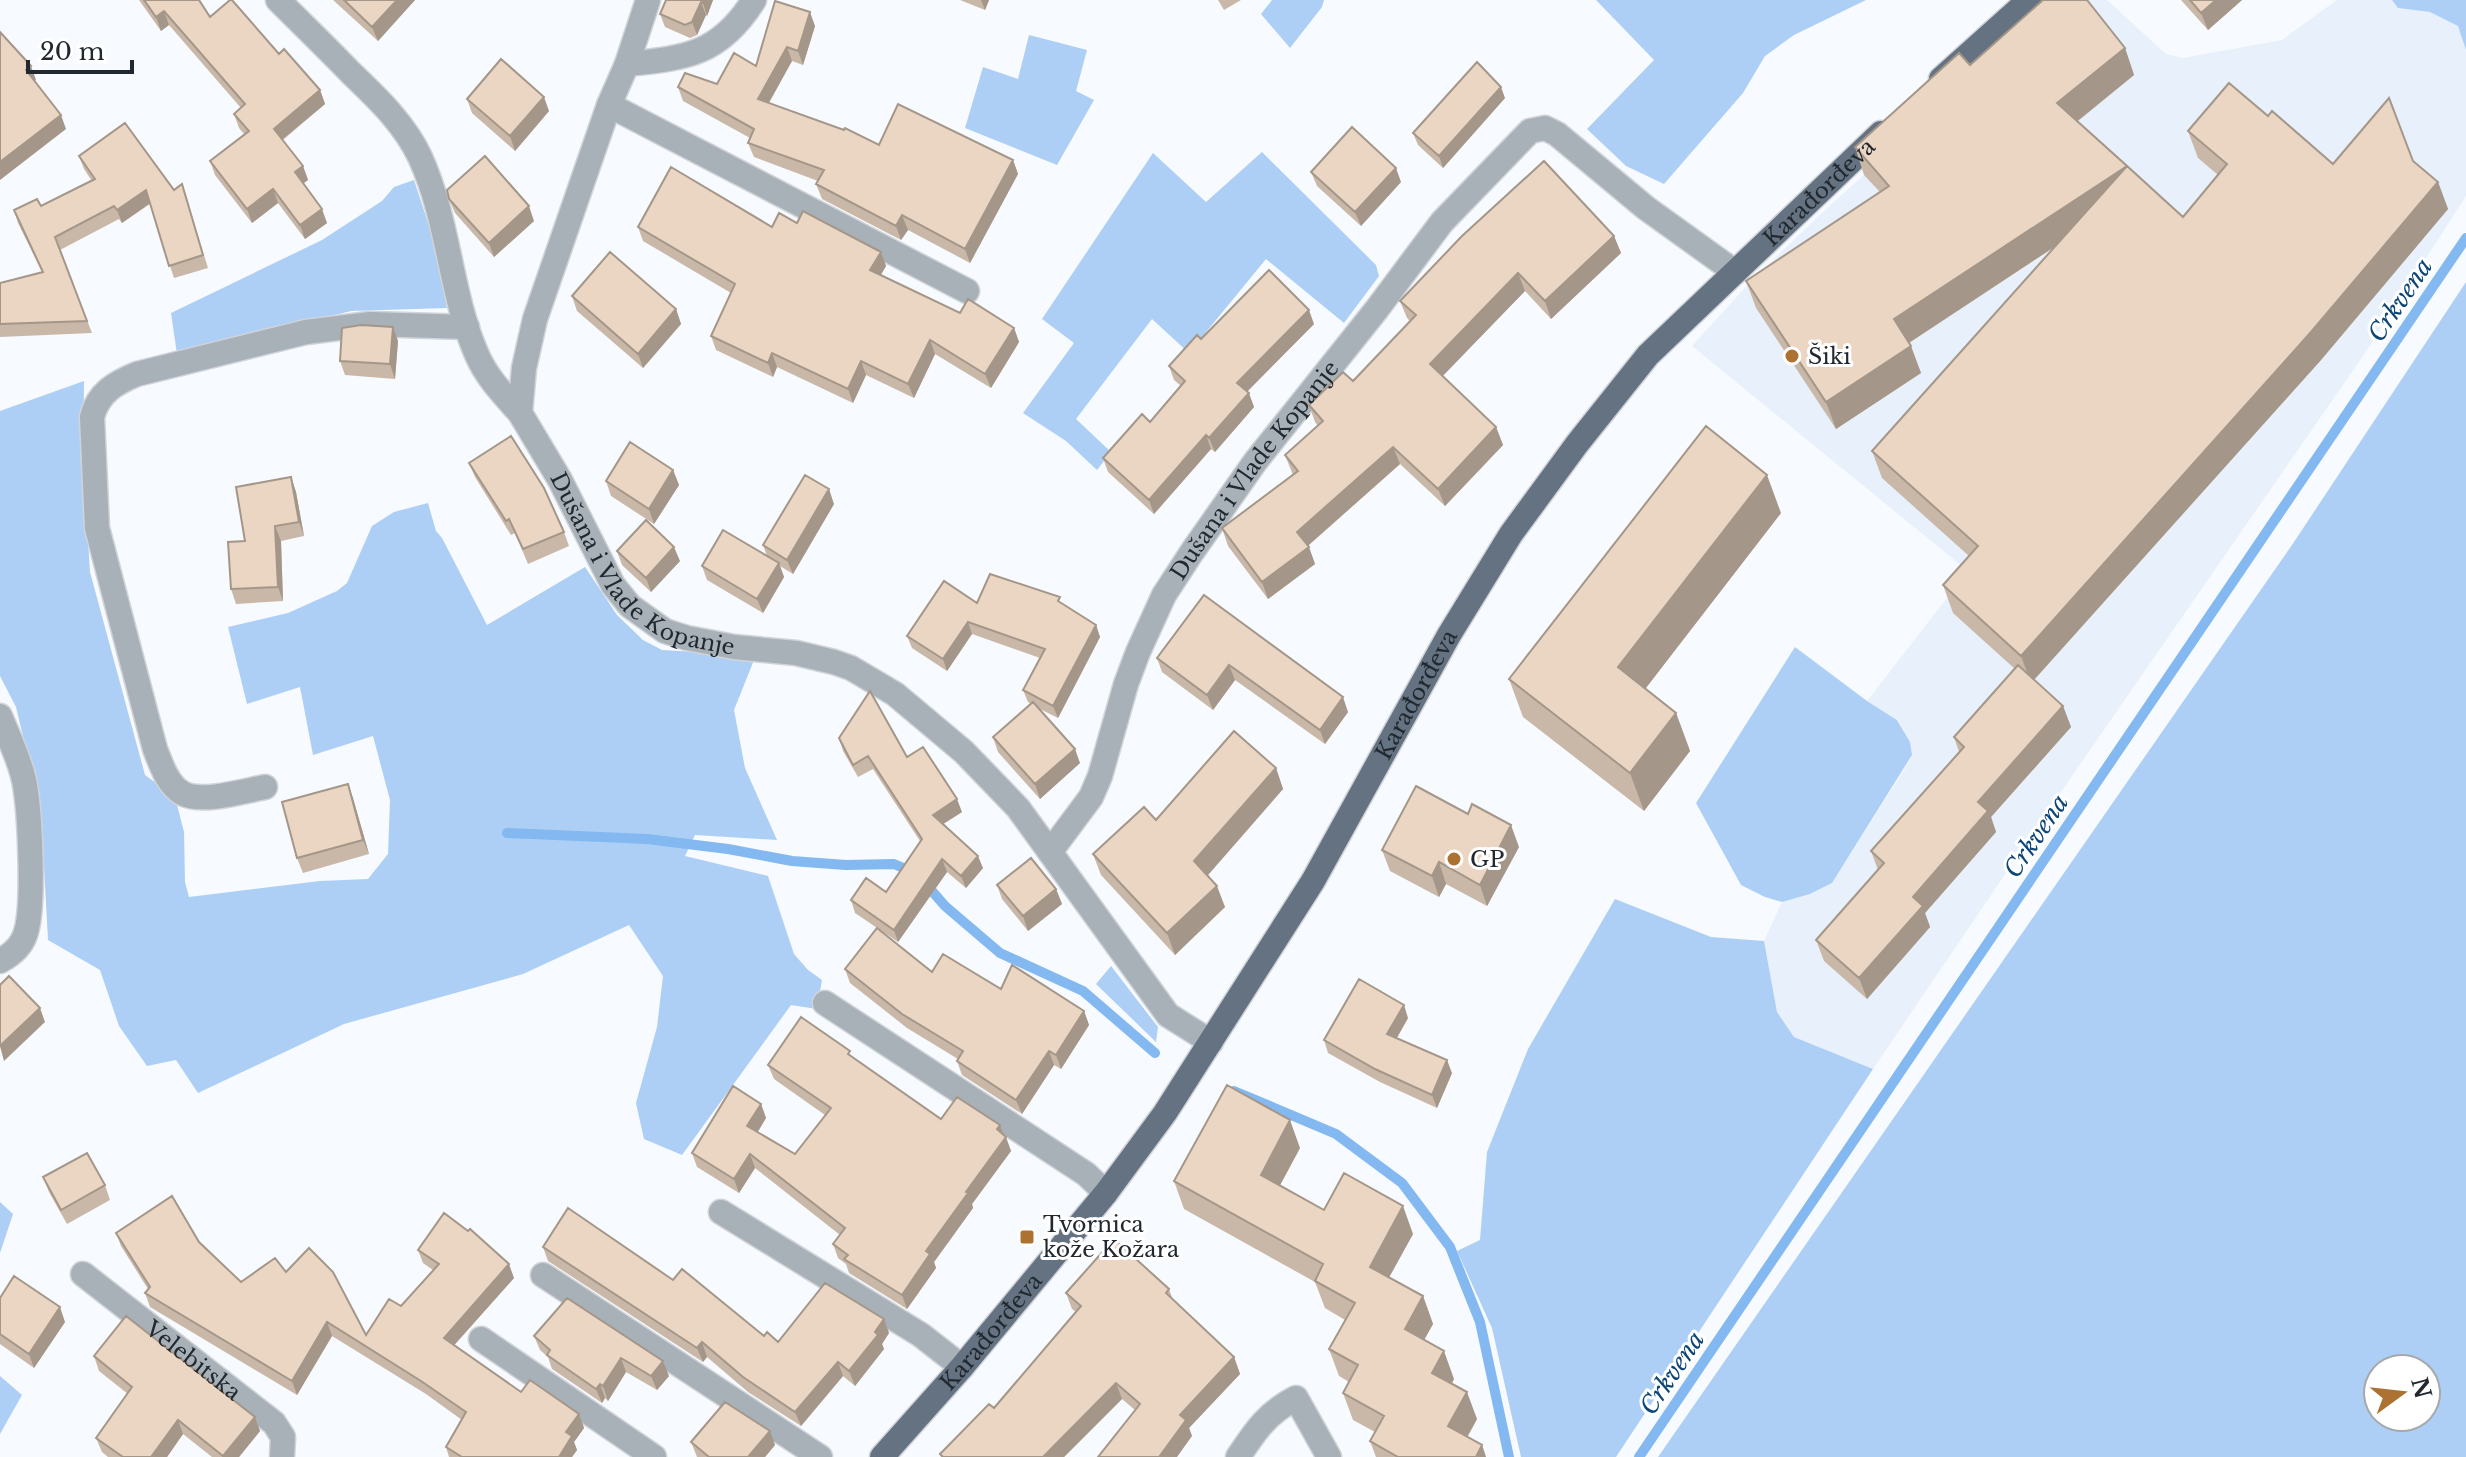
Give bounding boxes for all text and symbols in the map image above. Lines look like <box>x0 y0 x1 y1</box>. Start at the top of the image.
scale bar <box>28 24 132 74</box>
text: 20 m <box>40 37 105 66</box>
street label: Karađorđeva <box>1757 132 1881 252</box>
water label: Crkvena <box>2362 253 2438 347</box>
place label: Šiki <box>1808 342 1851 370</box>
marker: Šiki <box>1783 347 1801 365</box>
street label: Dušana i Vlade Kopanje <box>1164 355 1344 585</box>
street label: Dušana i Vlade Kopanje <box>545 467 737 660</box>
street label: Karađorđeva <box>1369 624 1463 764</box>
water label: Crkvena <box>1998 789 2074 883</box>
place label: GP <box>1470 846 1504 873</box>
marker: GP <box>1445 850 1463 868</box>
place label: Tvornica kože Kožara <box>1043 1211 1180 1263</box>
marker: Tvornica kože Kožara <box>1018 1228 1036 1246</box>
street label: Karađorđeva <box>934 1267 1048 1396</box>
street label: Velebitska <box>139 1314 247 1406</box>
water label: Crkvena <box>1634 1326 1710 1420</box>
north arrow <box>2362 1353 2442 1433</box>
text: N <box>2405 1374 2437 1402</box>

